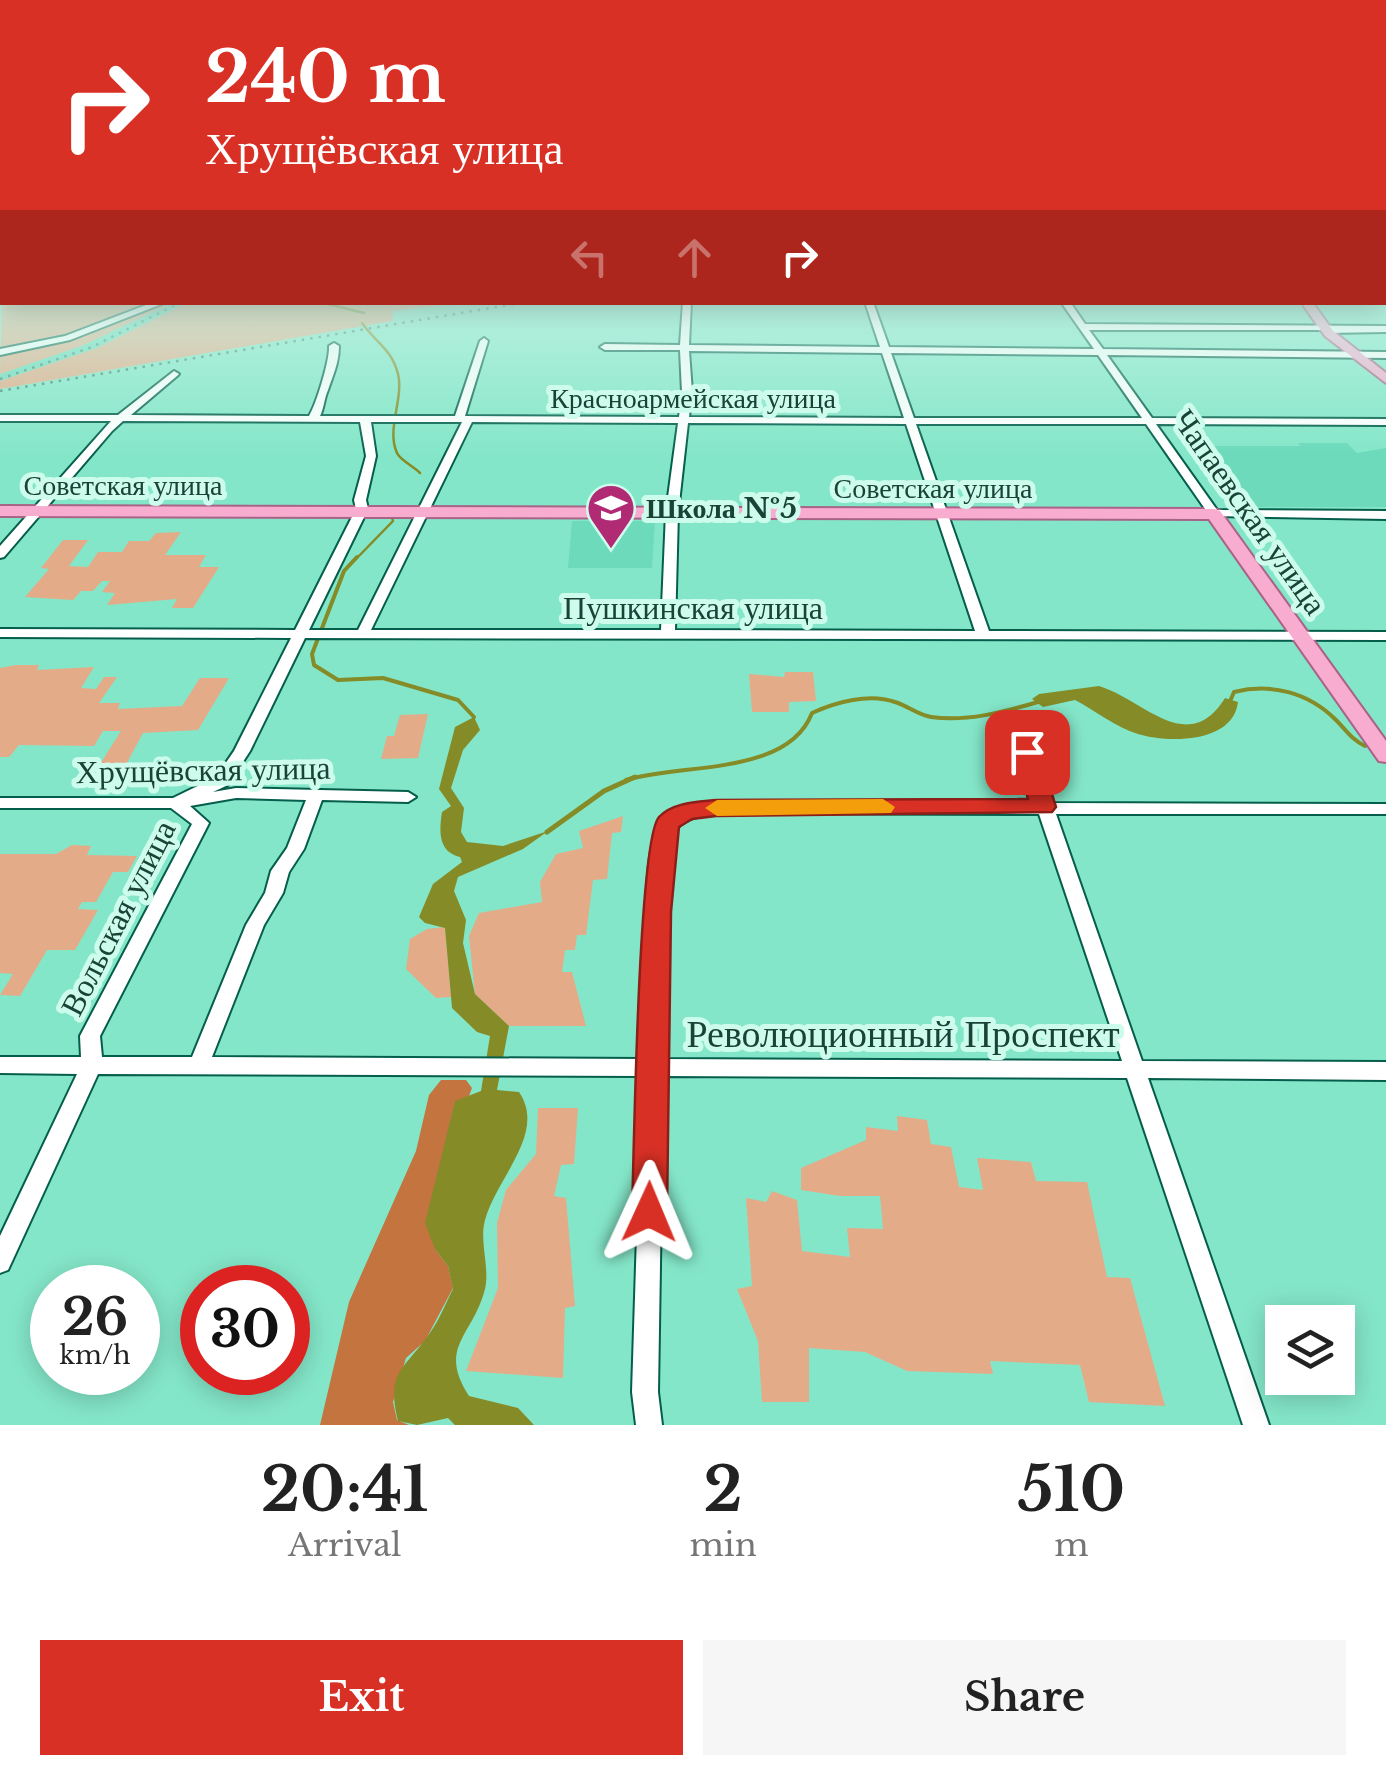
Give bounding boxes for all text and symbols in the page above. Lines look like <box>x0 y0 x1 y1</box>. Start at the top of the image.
text: 240 m <box>205 34 446 121</box>
icon: right <box>40 40 170 170</box>
text: Хрущёвская улица <box>205 120 563 176</box>
icon: left <box>562 230 617 285</box>
icon: ahead <box>667 230 722 285</box>
icon: right <box>772 230 827 285</box>
street label: Красноармейская улица <box>550 381 836 416</box>
street label: Чапаевская улица <box>1164 402 1336 622</box>
street label: Советская улица <box>24 468 223 503</box>
street label: Советская улица <box>834 471 1033 506</box>
school or university icon: Школа №5 <box>585 482 637 550</box>
place label: Школа №5 <box>646 491 797 526</box>
street label: Пушкинская улица <box>563 588 823 628</box>
pin <box>985 710 1070 795</box>
icon: arrive <box>1000 725 1055 780</box>
street label: Хрущёвская улица <box>75 748 331 792</box>
street label: Вольская улица <box>52 814 184 1022</box>
street label: Революционный Проспект <box>686 1010 1120 1057</box>
position arrow <box>597 1160 701 1264</box>
speed limit sign: 30 <box>180 1265 310 1395</box>
text: 26 <box>62 1286 128 1349</box>
map controls <box>1265 1305 1355 1395</box>
button: layers <box>1265 1305 1355 1395</box>
text: km/h <box>60 1340 130 1371</box>
text: 20:41 <box>261 1453 428 1527</box>
text: 2 <box>704 1453 743 1527</box>
text: 510 <box>1018 1453 1125 1527</box>
text: Arrival <box>288 1525 401 1565</box>
text: min <box>689 1525 757 1565</box>
text: m <box>1054 1525 1089 1565</box>
button: Exit <box>40 1640 683 1755</box>
button: Share <box>703 1640 1346 1755</box>

